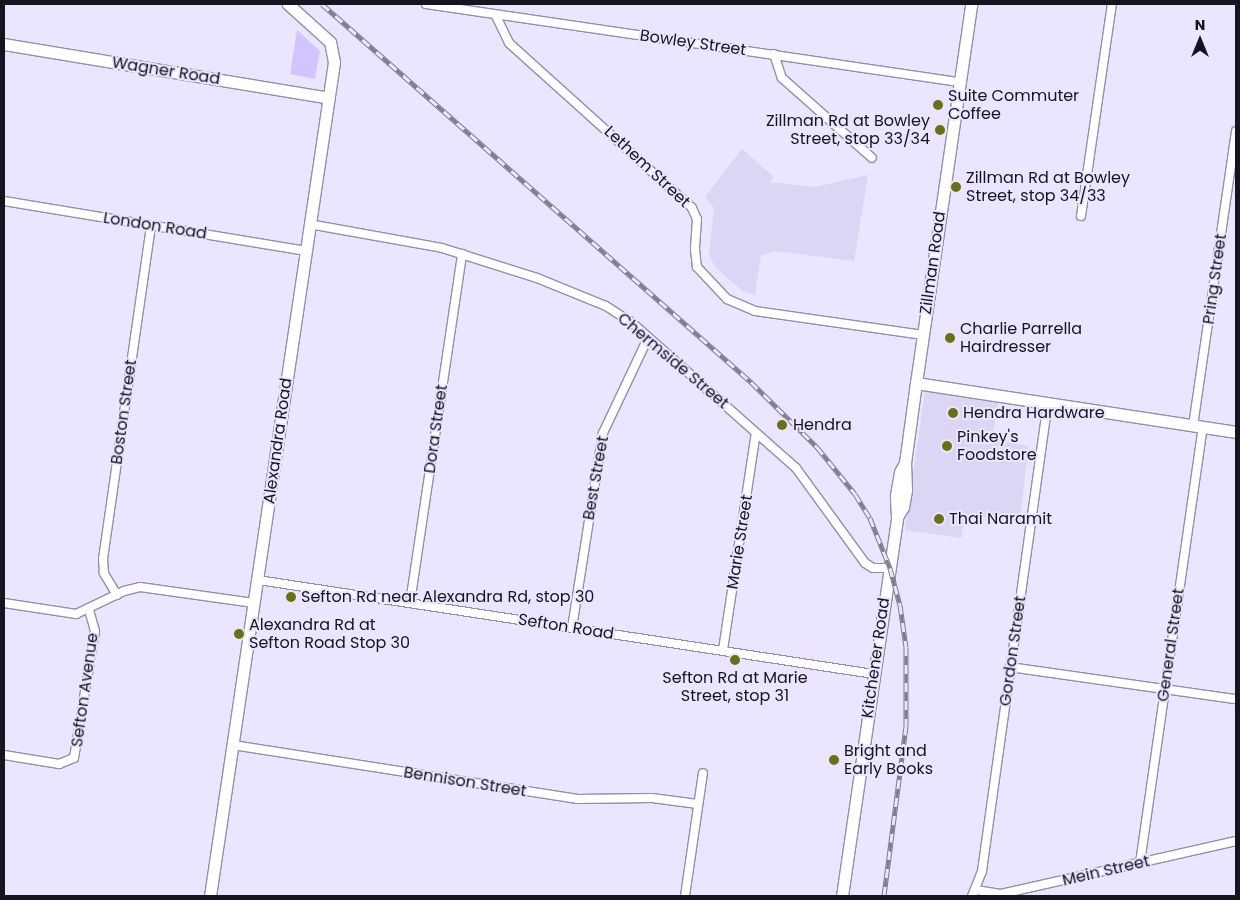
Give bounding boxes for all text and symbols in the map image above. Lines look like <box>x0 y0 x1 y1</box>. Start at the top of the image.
north arrow <box>1175 15 1225 65</box>
text: N <box>1195 15 1205 35</box>
street label: Bowley Street <box>639 26 747 60</box>
street label: Wagner Road <box>111 53 221 89</box>
place label: Suite Commuter Coffee <box>948 86 1079 124</box>
marker: Suite Commuter Coffee <box>932 99 944 111</box>
place label: Zillman Rd at Bowley Street, stop 33/34 <box>766 111 930 149</box>
street label: Lethem Street <box>600 122 694 212</box>
marker: Zillman Rd at Bowley Street, stop 33/34 <box>934 124 946 136</box>
place label: Zillman Rd at Bowley Street, stop 34/33 <box>966 168 1130 206</box>
marker: Zillman Rd at Bowley Street, stop 34/33 <box>950 181 962 193</box>
street label: London Road <box>102 208 208 244</box>
street label: Zillman Road <box>916 210 950 316</box>
street label: Pring Street <box>1199 232 1231 326</box>
street label: Chermside Street <box>614 309 732 413</box>
place label: Charlie Parrella Hairdresser <box>960 319 1082 357</box>
marker: Charlie Parrella Hairdresser <box>944 332 956 344</box>
street label: Boston Street <box>107 358 141 466</box>
street label: Alexandra Road <box>260 377 296 505</box>
street label: Dora Street <box>420 383 452 475</box>
place label: Hendra Hardware <box>963 403 1105 423</box>
marker: Hendra Hardware <box>947 407 959 419</box>
place label: Hendra <box>793 415 852 435</box>
marker: Hendra <box>775 418 789 432</box>
place label: Pinkey's Foodstore <box>957 427 1037 465</box>
street label: Best Street <box>579 434 613 522</box>
marker: Pinkey's Foodstore <box>941 440 953 452</box>
street label: Marie Street <box>723 493 757 591</box>
place label: Thai Naramit <box>949 509 1052 529</box>
marker: Thai Naramit <box>933 513 945 525</box>
place label: Sefton Rd near Alexandra Rd, stop 30 <box>301 587 594 607</box>
street label: General Street <box>1154 587 1188 703</box>
marker: Sefton Rd near Alexandra Rd, stop 30 <box>285 591 297 603</box>
street label: Gordon Street <box>996 595 1030 707</box>
street label: Kitchener Road <box>858 597 894 719</box>
street label: Sefton Road <box>517 610 615 644</box>
place label: Alexandra Rd at Sefton Road Stop 30 <box>249 615 410 653</box>
marker: Alexandra Rd at Sefton Road Stop 30 <box>233 628 245 640</box>
street label: Sefton Avenue <box>67 632 103 748</box>
marker: Sefton Rd at Marie Street, stop 31 <box>729 654 741 666</box>
place label: Sefton Rd at Marie Street, stop 31 <box>662 668 808 706</box>
place label: Bright and Early Books <box>844 741 933 779</box>
marker: Bright and Early Books <box>828 754 840 766</box>
street label: Bennison Street <box>402 763 528 801</box>
street label: Mein Street <box>1060 852 1152 890</box>

